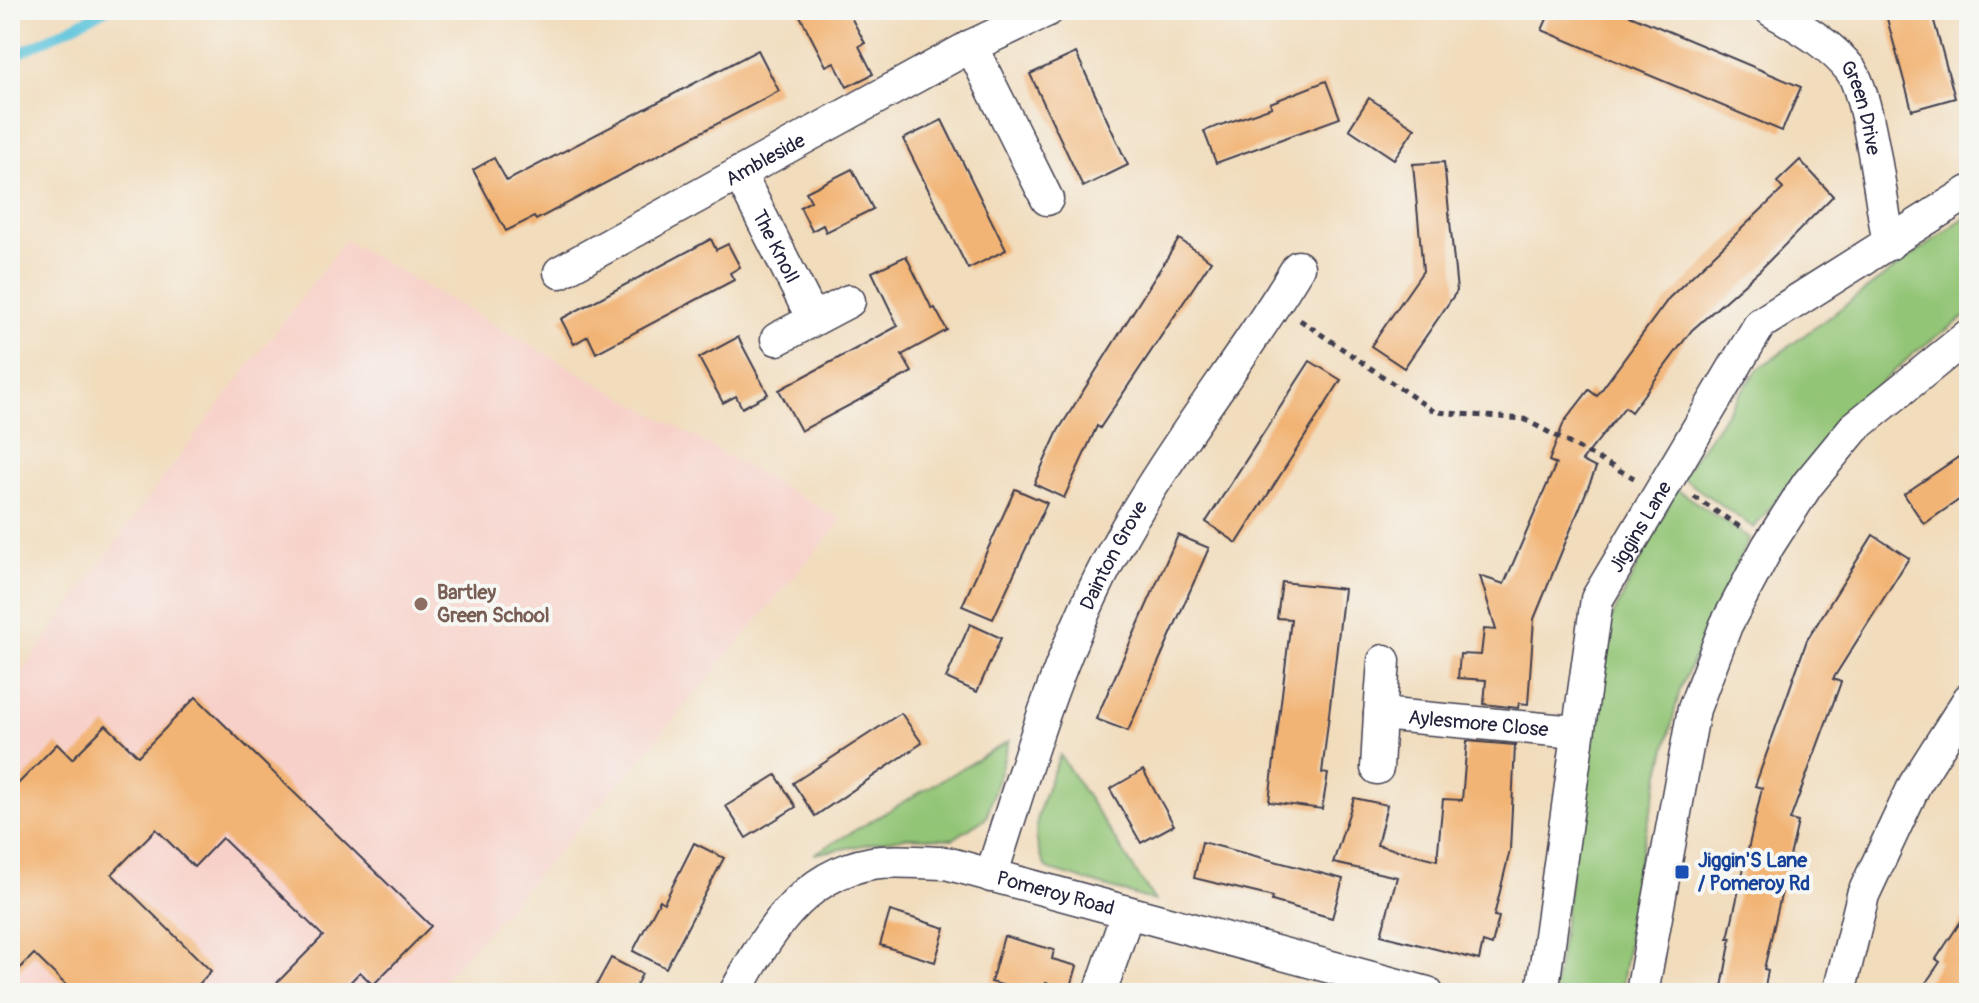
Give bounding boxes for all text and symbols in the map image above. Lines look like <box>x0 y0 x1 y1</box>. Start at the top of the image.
street label: Green Drive <box>1835 55 1887 157</box>
street label: Ambleside <box>721 127 809 191</box>
street label: The Knoll <box>747 205 805 287</box>
street label: Jiggins Lane <box>1603 476 1677 577</box>
street label: Dainton Grove <box>1074 496 1153 614</box>
place label: Bartley Green School <box>437 580 549 628</box>
marker: Bartley Green School <box>412 595 430 613</box>
street label: Aylesmore Close <box>1407 704 1550 742</box>
place label: Jiggin'S Lane / Pomeroy Rd <box>1698 848 1810 896</box>
marker: Jiggin'S Lane / Pomeroy Rd <box>1673 863 1691 881</box>
street label: Pomeroy Road <box>994 865 1117 920</box>

